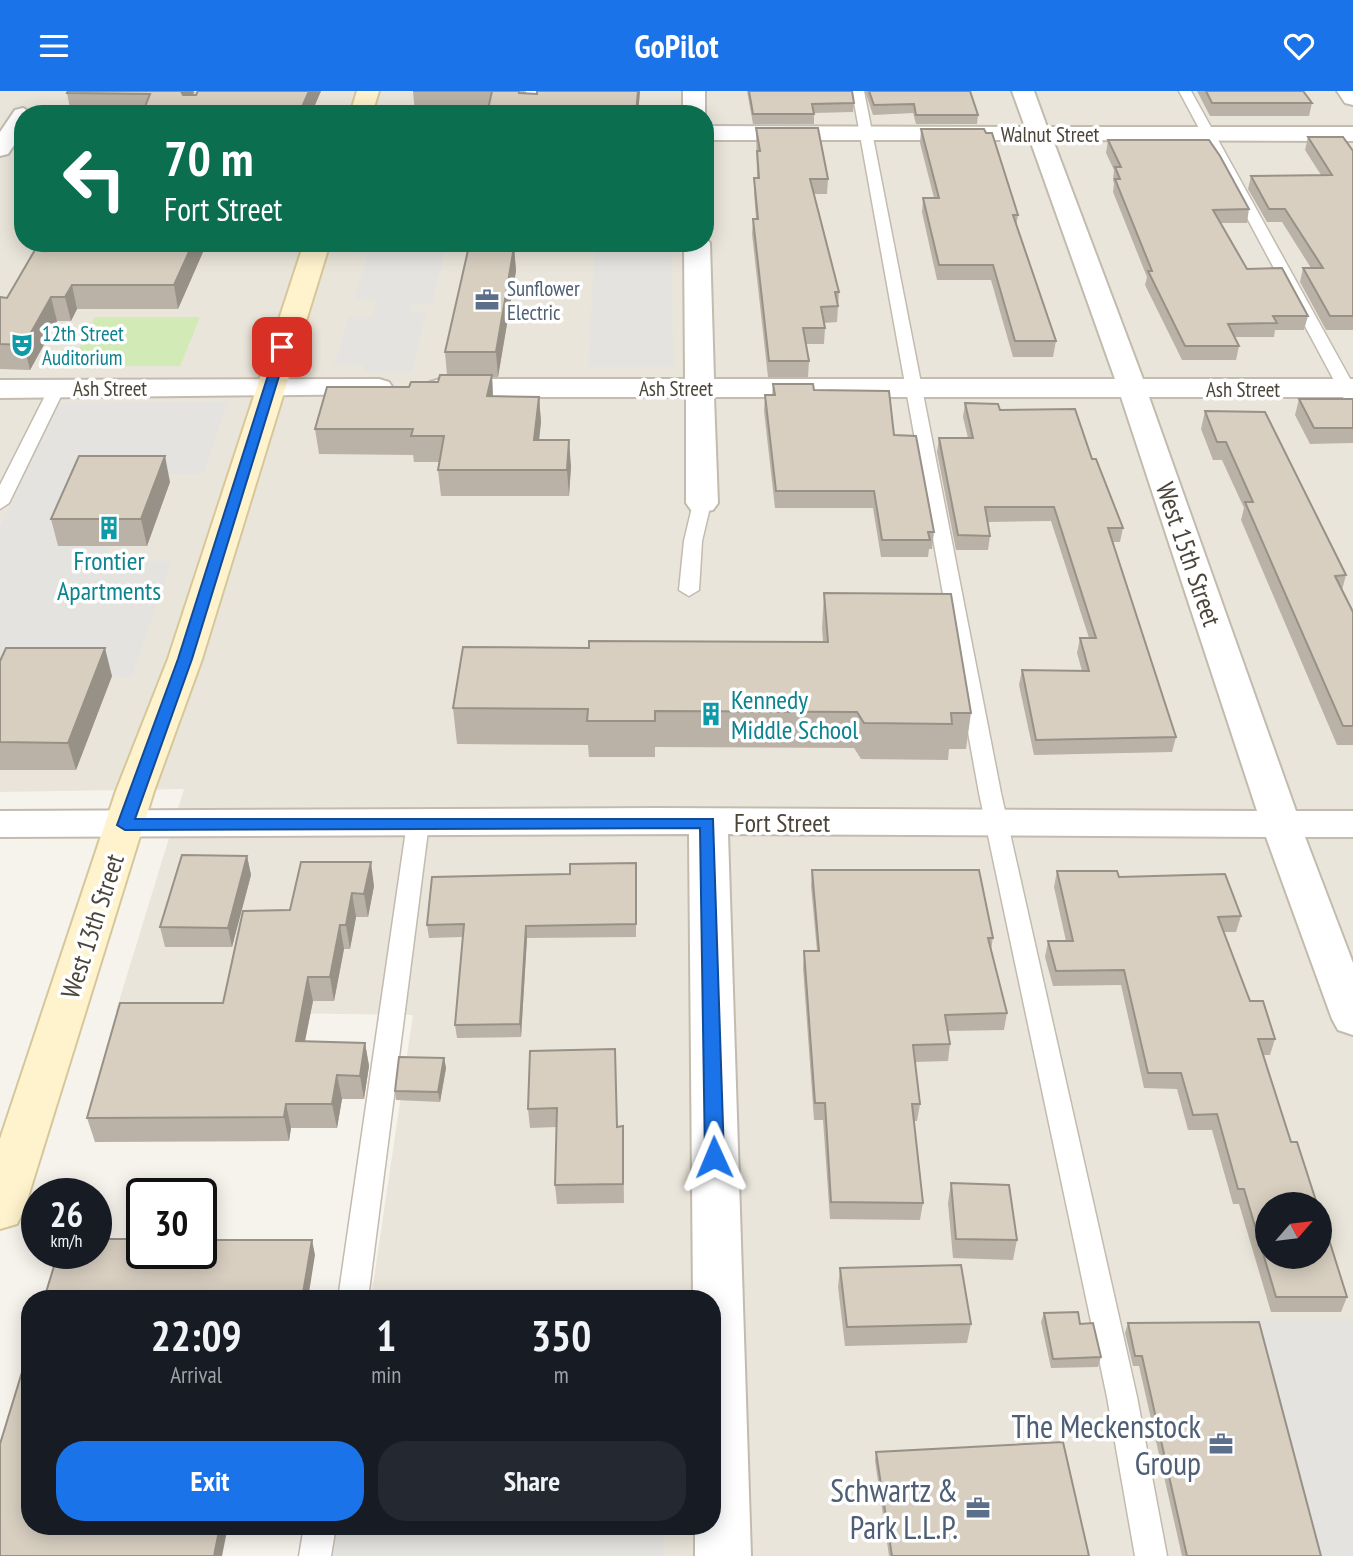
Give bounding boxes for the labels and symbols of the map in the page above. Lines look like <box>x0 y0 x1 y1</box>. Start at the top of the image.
street label: Walnut Street <box>1001 121 1100 148</box>
place label: Sunflower Electric <box>507 275 580 326</box>
office icon: Sunflower Electric <box>473 286 501 314</box>
pin <box>252 317 312 377</box>
place label: 12th Street Auditorium <box>42 320 124 371</box>
theatre icon: 12th Street Auditorium <box>8 331 36 359</box>
street label: Ash Street <box>73 375 147 402</box>
street label: Ash Street <box>639 375 713 402</box>
street label: Ash Street <box>1206 376 1280 403</box>
street label: West 15th Street <box>1149 478 1229 630</box>
building icon: Frontier Apartments <box>95 514 123 542</box>
place label: Frontier Apartments <box>57 544 161 607</box>
place label: Kennedy Middle School <box>731 683 858 746</box>
building icon: Kennedy Middle School <box>697 700 725 728</box>
street label: Fort Street <box>734 806 830 839</box>
street label: West 13th Street <box>53 850 131 1002</box>
position arrow <box>677 1120 751 1194</box>
speed limit sign: 30 <box>126 1178 217 1269</box>
north arrow <box>1255 1192 1332 1269</box>
place label: The Meckenstock Group <box>1012 1405 1202 1484</box>
office icon: The Meckenstock Group <box>1207 1430 1235 1458</box>
place label: Schwartz & Park L.L.P. <box>830 1469 958 1548</box>
office icon: Schwartz & Park L.L.P. <box>964 1494 992 1522</box>

